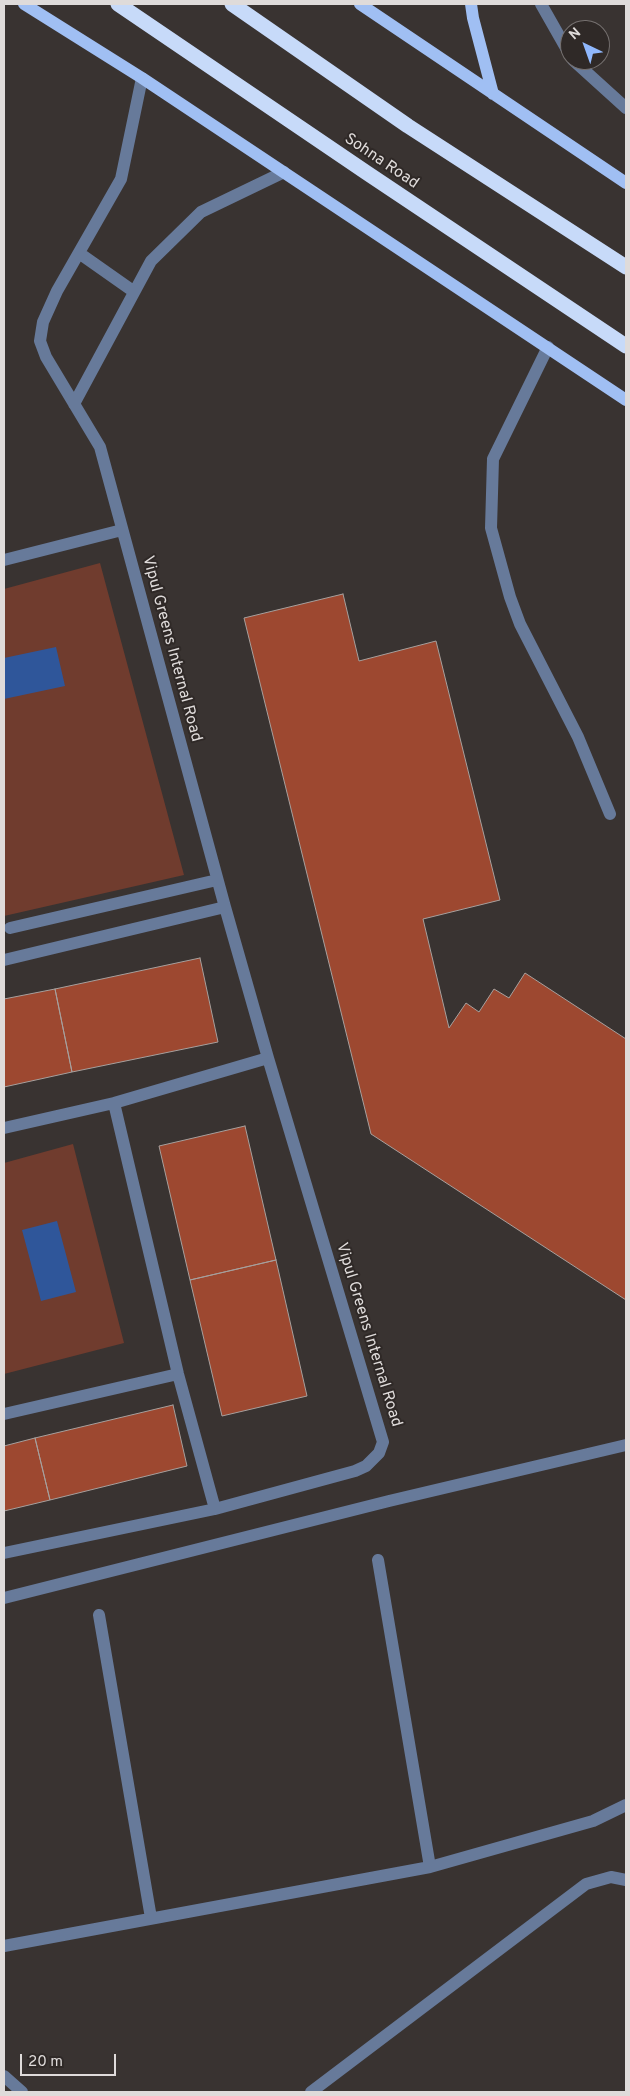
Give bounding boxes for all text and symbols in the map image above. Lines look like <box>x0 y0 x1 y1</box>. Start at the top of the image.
north arrow <box>560 20 610 70</box>
text: N <box>566 25 585 44</box>
street label: Sohna Road <box>340 130 422 194</box>
street label: Vipul Greens Internal Road <box>137 554 205 744</box>
street label: Vipul Greens Internal Road <box>331 1240 405 1430</box>
scale bar <box>22 2044 119 2076</box>
text: 20 m <box>28 2053 63 2072</box>

